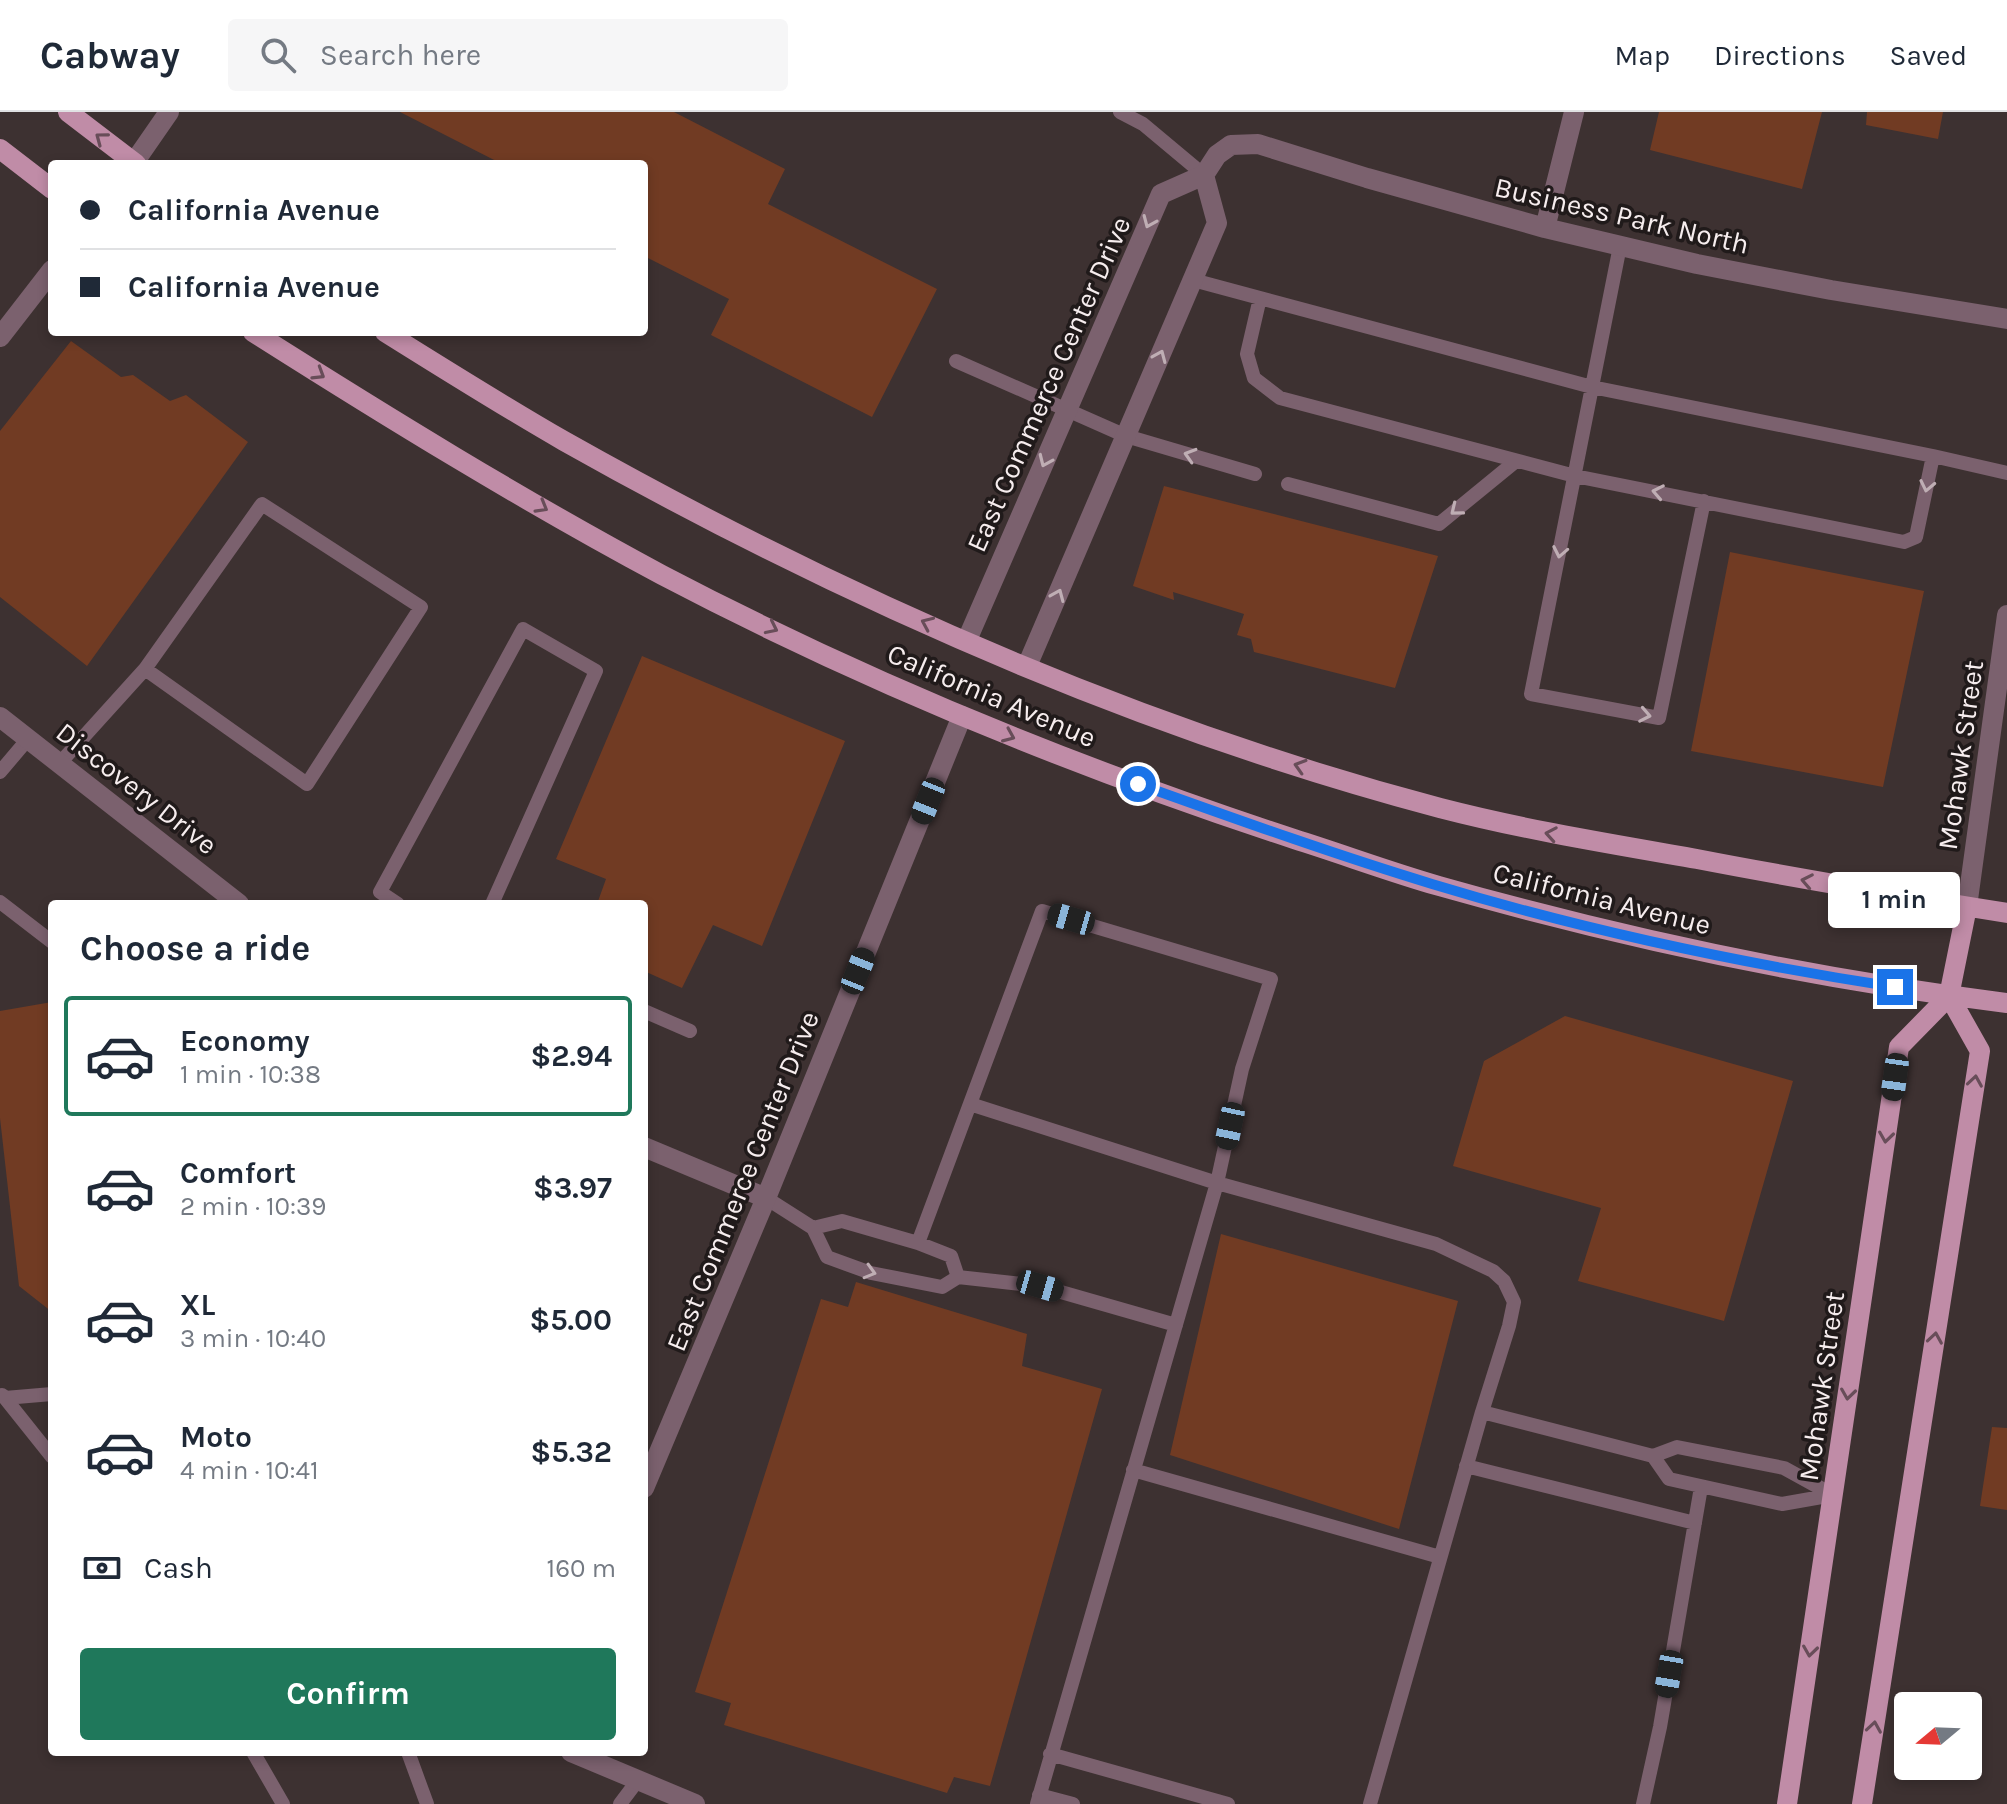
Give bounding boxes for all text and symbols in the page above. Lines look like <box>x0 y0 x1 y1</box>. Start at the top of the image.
search box <box>228 19 788 91</box>
text: Cabway <box>40 33 180 78</box>
icon: search <box>256 33 300 77</box>
text: Search here <box>320 37 481 73</box>
text: Map <box>1615 39 1670 72</box>
text: Directions <box>1714 39 1846 72</box>
text: Saved <box>1890 39 1967 72</box>
one-way arrow <box>95 133 109 147</box>
street label: Business Park North <box>1491 170 1752 261</box>
text: California Avenue <box>128 192 380 228</box>
street label: East Commerce Center Drive <box>959 212 1137 557</box>
one-way arrow <box>1143 214 1159 228</box>
text: California Avenue <box>128 269 380 305</box>
one-way arrow <box>1151 350 1167 364</box>
one-way arrow <box>310 364 325 379</box>
one-way arrow <box>1184 448 1198 464</box>
one-way arrow <box>1039 452 1055 467</box>
one-way arrow <box>1919 479 1936 492</box>
one-way arrow <box>1651 485 1665 502</box>
one-way arrow <box>533 497 548 513</box>
one-way arrow <box>1451 500 1465 515</box>
one-way arrow <box>1552 546 1569 559</box>
one-way arrow <box>1048 589 1064 603</box>
one-way arrow <box>921 616 935 632</box>
one-way arrow <box>763 618 778 634</box>
street label: California Avenue <box>883 637 1101 754</box>
street label: Mohawk Street <box>1931 658 1990 852</box>
one-way arrow <box>1638 706 1651 723</box>
street label: Discovery Drive <box>50 715 224 861</box>
one-way arrow <box>1001 726 1015 742</box>
one-way arrow <box>1294 759 1308 775</box>
route start <box>1120 766 1156 802</box>
car <box>908 774 948 828</box>
one-way arrow <box>1544 826 1558 843</box>
street label: California Avenue <box>1490 855 1714 941</box>
callout: 1 min <box>1829 871 1961 927</box>
one-way arrow <box>1800 873 1814 890</box>
text: 1 min <box>1861 884 1927 915</box>
car <box>1045 901 1097 937</box>
text: Choose a ride <box>80 927 310 969</box>
car <box>838 944 878 998</box>
route end <box>1877 969 1913 1005</box>
street label: East Commerce Center Drive <box>659 1007 826 1356</box>
icon: car <box>84 1020 156 1092</box>
text: Economy <box>180 1023 310 1059</box>
text: $2.94 <box>531 1038 612 1074</box>
car <box>1880 1052 1910 1102</box>
text: 1 min · 10:38 <box>180 1059 321 1090</box>
one-way arrow <box>1966 1075 1983 1088</box>
car <box>1213 1100 1247 1152</box>
one-way arrow <box>1878 1130 1895 1143</box>
icon: car <box>84 1152 156 1224</box>
text: Comfort <box>180 1155 296 1191</box>
text: $3.97 <box>533 1170 612 1206</box>
text: 2 min · 10:39 <box>180 1191 326 1222</box>
one-way arrow <box>862 1263 876 1279</box>
car <box>1014 1268 1066 1304</box>
icon: car <box>84 1284 156 1356</box>
text: XL <box>180 1287 215 1323</box>
street label: Mohawk Street <box>1792 1289 1851 1483</box>
text: $5.00 <box>529 1302 612 1338</box>
text: 3 min · 10:40 <box>180 1323 326 1354</box>
one-way arrow <box>1926 1331 1943 1345</box>
one-way arrow <box>1840 1387 1857 1401</box>
icon: car <box>84 1416 156 1488</box>
text: Moto <box>180 1419 252 1455</box>
text: $5.32 <box>531 1434 612 1470</box>
text: 4 min · 10:41 <box>180 1455 319 1486</box>
icon: cash <box>80 1546 124 1590</box>
text: Cash <box>144 1550 213 1586</box>
text: 160 m <box>547 1553 616 1584</box>
one-way arrow <box>1802 1644 1819 1658</box>
button: Confirm <box>80 1648 616 1740</box>
car <box>1653 1648 1685 1700</box>
north arrow <box>1894 1692 1982 1780</box>
map controls <box>1894 1692 1982 1780</box>
one-way arrow <box>1865 1720 1882 1734</box>

